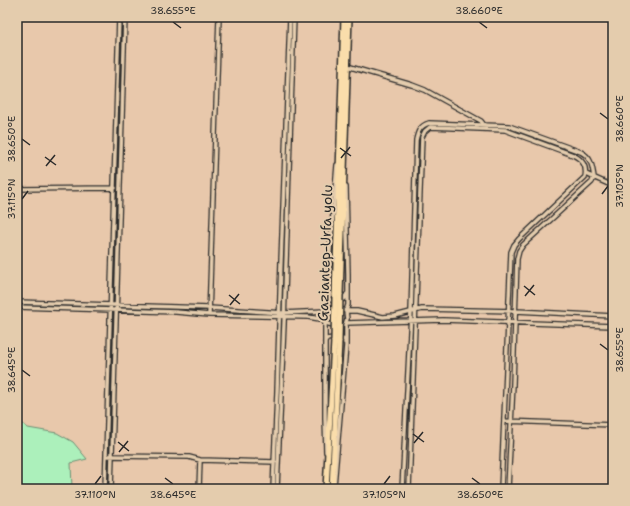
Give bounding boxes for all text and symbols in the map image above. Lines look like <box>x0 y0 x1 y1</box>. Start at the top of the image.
text: 38.655°E <box>150 4 196 17</box>
text: 38.660°E <box>455 4 503 17</box>
text: 38.660°E <box>613 95 626 143</box>
text: 38.650°E <box>5 116 18 162</box>
text: 37.105°N <box>613 164 626 208</box>
text: 37.115°N <box>5 179 18 219</box>
street label: Gaziantep-Urfa yolu <box>314 184 336 322</box>
text: 38.655°E <box>613 327 626 373</box>
text: 38.645°E <box>5 347 18 393</box>
text: 37.110°N <box>74 488 116 501</box>
text: 38.645°E <box>150 488 196 501</box>
text: 37.105°N <box>362 488 406 501</box>
text: 38.650°E <box>457 488 503 501</box>

